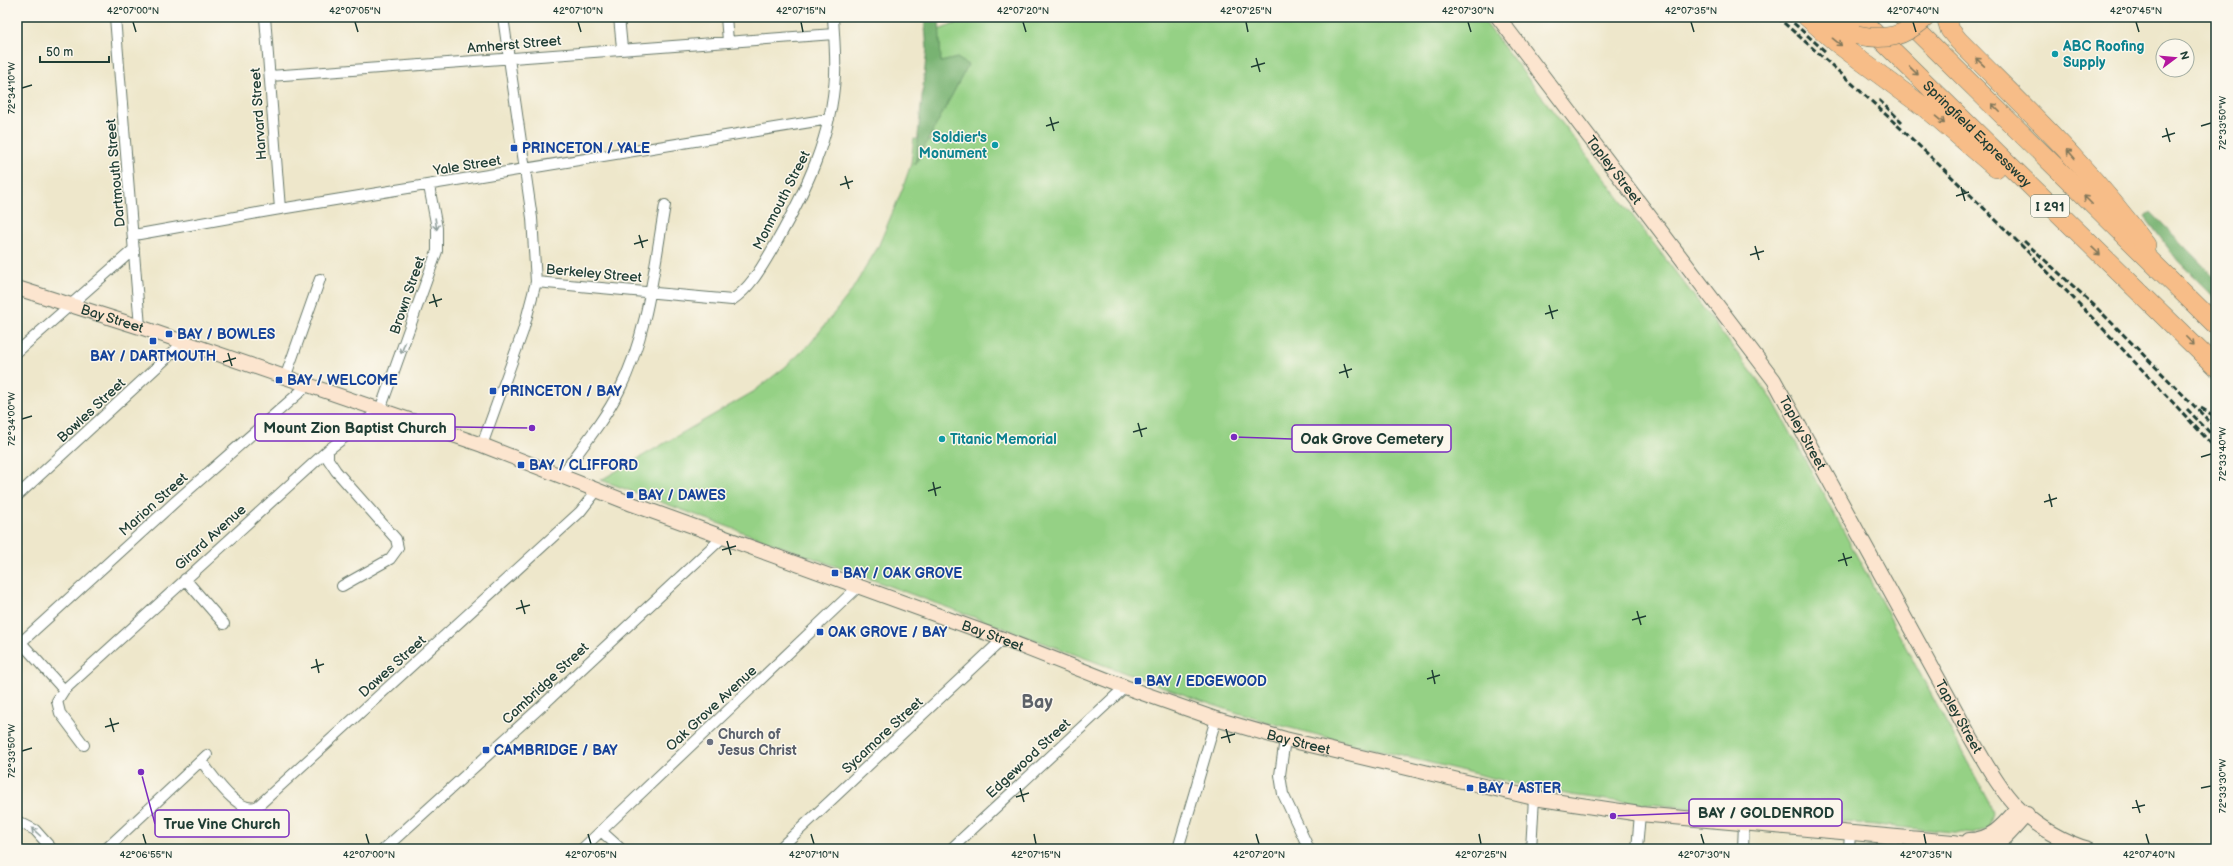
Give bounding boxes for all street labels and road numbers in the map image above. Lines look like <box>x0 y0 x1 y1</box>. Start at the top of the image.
street label: Amherst Street <box>466 32 563 57</box>
street label: Harvard Street <box>247 67 270 161</box>
street label: Springfield Expressway <box>1919 77 2035 191</box>
street label: Dartmouth Street <box>102 117 129 228</box>
street label: Tapley Street <box>1582 132 1646 208</box>
street label: Monmouth Street <box>749 147 814 253</box>
street label: Yale Street <box>431 152 503 179</box>
road number: I 291 <box>2031 195 2069 217</box>
street label: Brown Street <box>386 253 429 336</box>
street label: Berkeley Street <box>545 261 643 286</box>
street label: Bay Street <box>79 301 147 337</box>
street label: Bowles Street <box>54 374 129 446</box>
street label: Tapley Street <box>1775 393 1830 473</box>
street label: Marion Street <box>116 469 192 540</box>
street label: Girard Avenue <box>171 501 249 574</box>
street label: Bay Street <box>959 617 1027 656</box>
street label: Dawes Street <box>355 631 430 701</box>
street label: Cambridge Street <box>499 638 593 728</box>
street label: Oak Grove Avenue <box>662 662 760 755</box>
street label: Tapley Street <box>1931 677 1986 757</box>
street label: Sycamore Street <box>838 693 927 777</box>
street label: Edgewood Street <box>983 715 1074 802</box>
street label: Bay Street <box>1265 726 1333 759</box>

